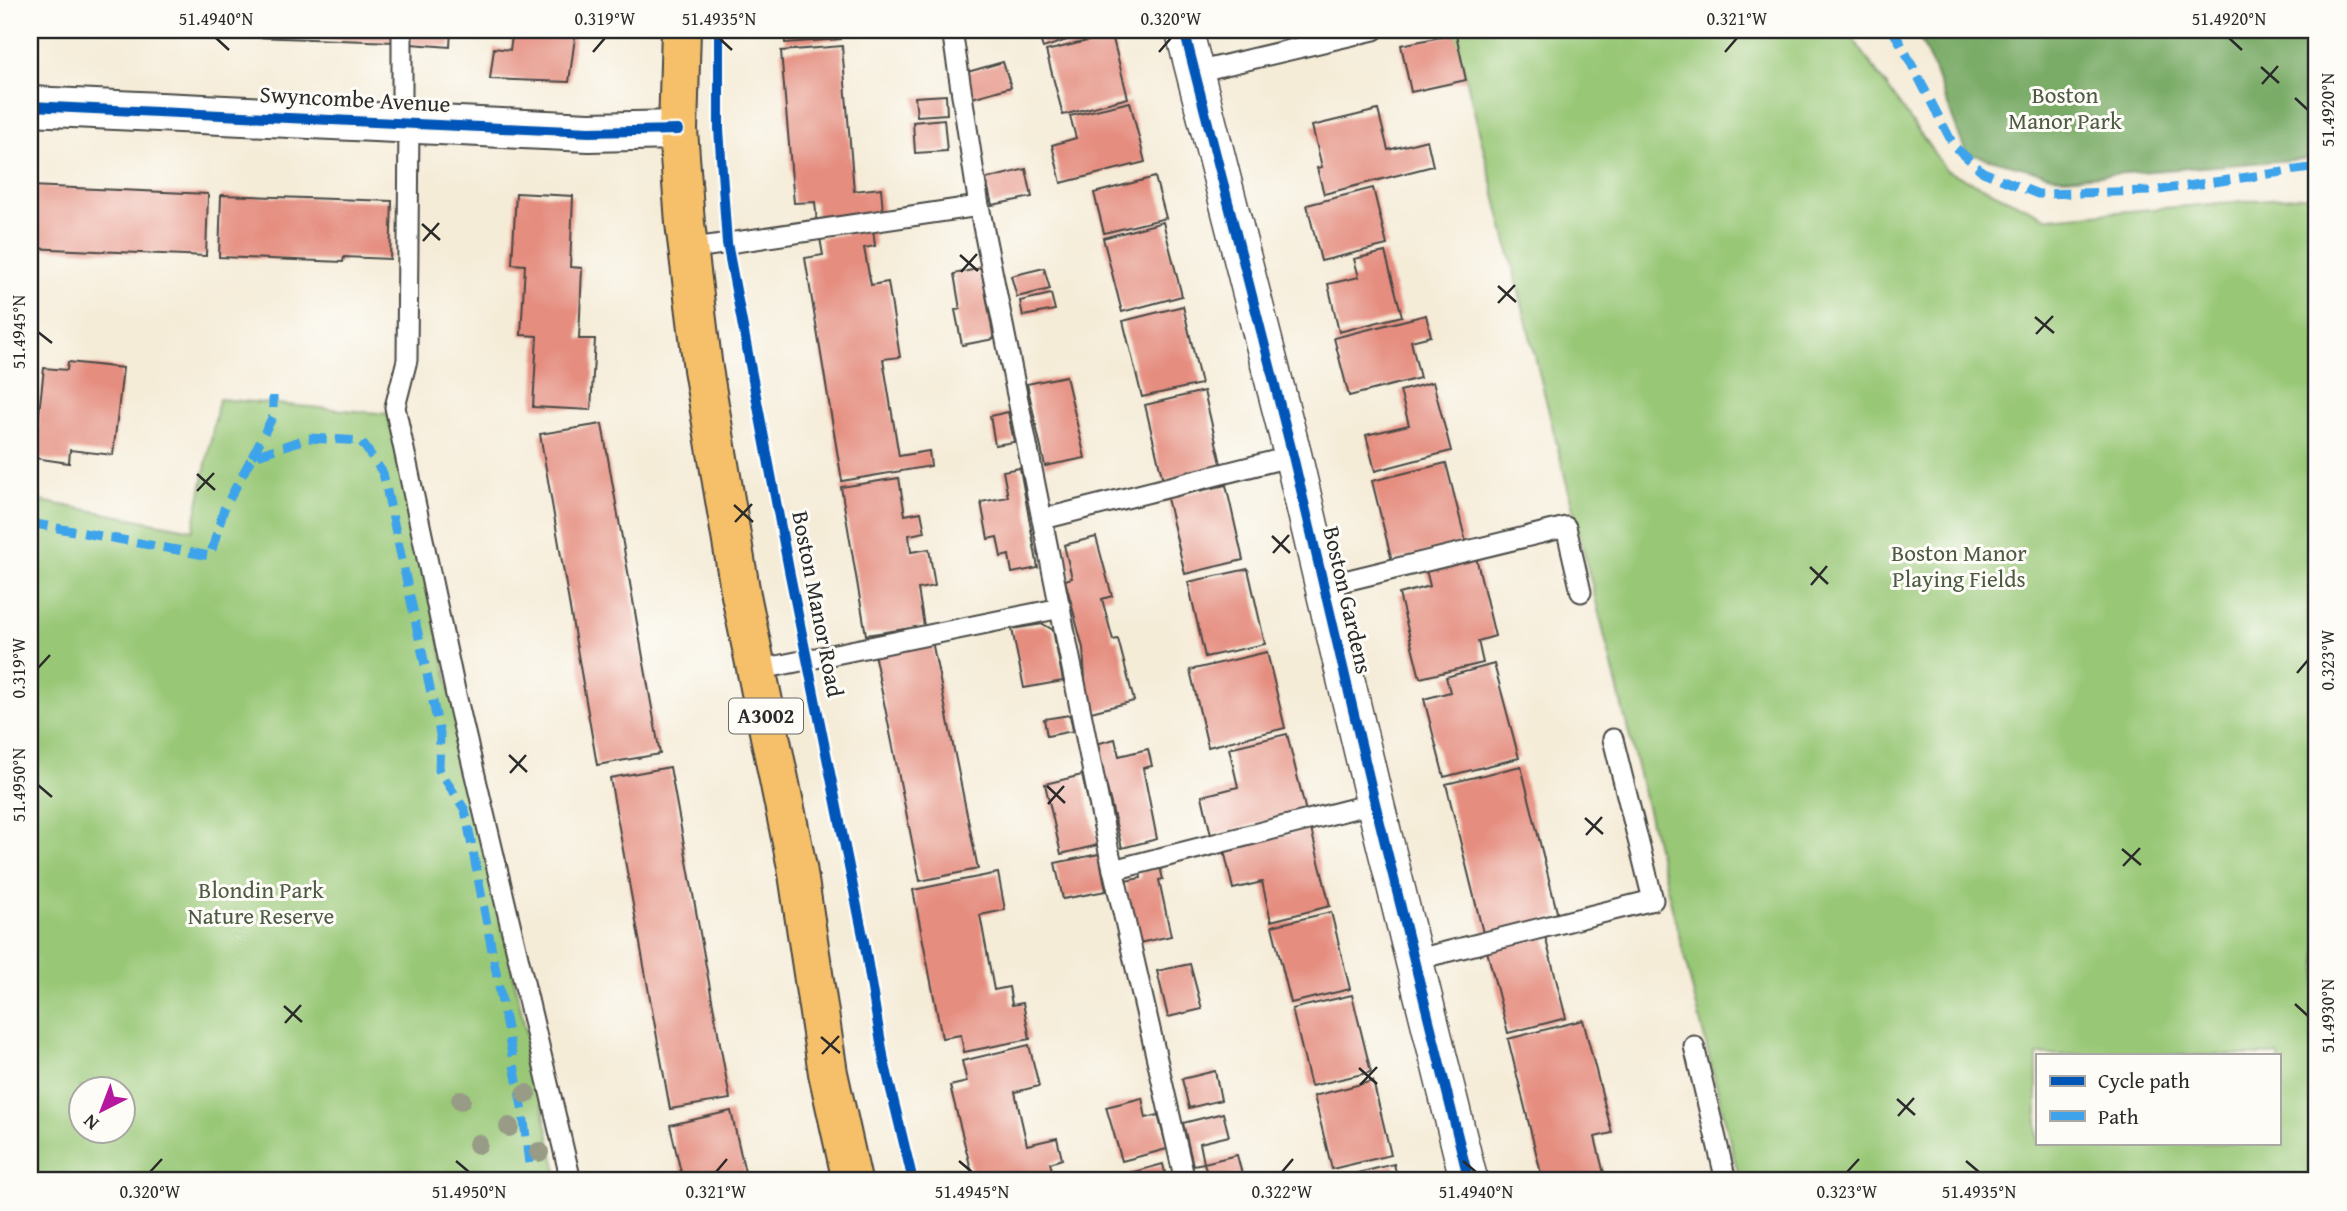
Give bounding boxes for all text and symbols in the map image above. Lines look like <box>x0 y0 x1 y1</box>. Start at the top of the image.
text: 51.4940°N <box>179 5 254 32</box>
text: 0.319°W <box>575 5 636 32</box>
text: 51.4935°N <box>682 5 757 32</box>
text: 0.320°W <box>1141 5 1202 32</box>
text: 0.321°W <box>1707 5 1768 32</box>
text: 51.4920°N <box>2192 5 2267 32</box>
text: 51.4920°N <box>2314 72 2341 147</box>
street label: Swyncombe Avenue <box>259 77 451 120</box>
park label: Boston Manor Park <box>2008 78 2122 137</box>
text: 51.4945°N <box>5 294 32 369</box>
street label: Boston Manor Road <box>784 508 853 700</box>
street label: Boston Gardens <box>1315 523 1381 677</box>
park label: Boston Manor Playing Fields <box>1891 536 2027 595</box>
text: 0.323°W <box>2314 629 2341 690</box>
text: 0.319°W <box>5 637 32 698</box>
road number: A3002 <box>729 698 803 734</box>
text: 51.4950°N <box>5 747 32 822</box>
park label: Blondin Park Nature Reserve <box>188 873 334 932</box>
text: 51.4930°N <box>2314 978 2341 1053</box>
legend <box>2036 1054 2280 1144</box>
text: Cycle path <box>2098 1065 2190 1096</box>
north arrow <box>66 1074 136 1144</box>
text: Path <box>2098 1101 2139 1132</box>
text: N <box>76 1108 105 1137</box>
text: 0.320°W <box>120 1178 181 1205</box>
text: 51.4950°N <box>432 1178 507 1205</box>
text: 0.321°W <box>686 1178 747 1205</box>
text: 51.4945°N <box>935 1178 1010 1205</box>
text: 0.322°W <box>1252 1178 1313 1205</box>
text: 51.4940°N <box>1439 1178 1514 1205</box>
text: 0.323°W <box>1817 1178 1878 1205</box>
text: 51.4935°N <box>1942 1178 2017 1205</box>

